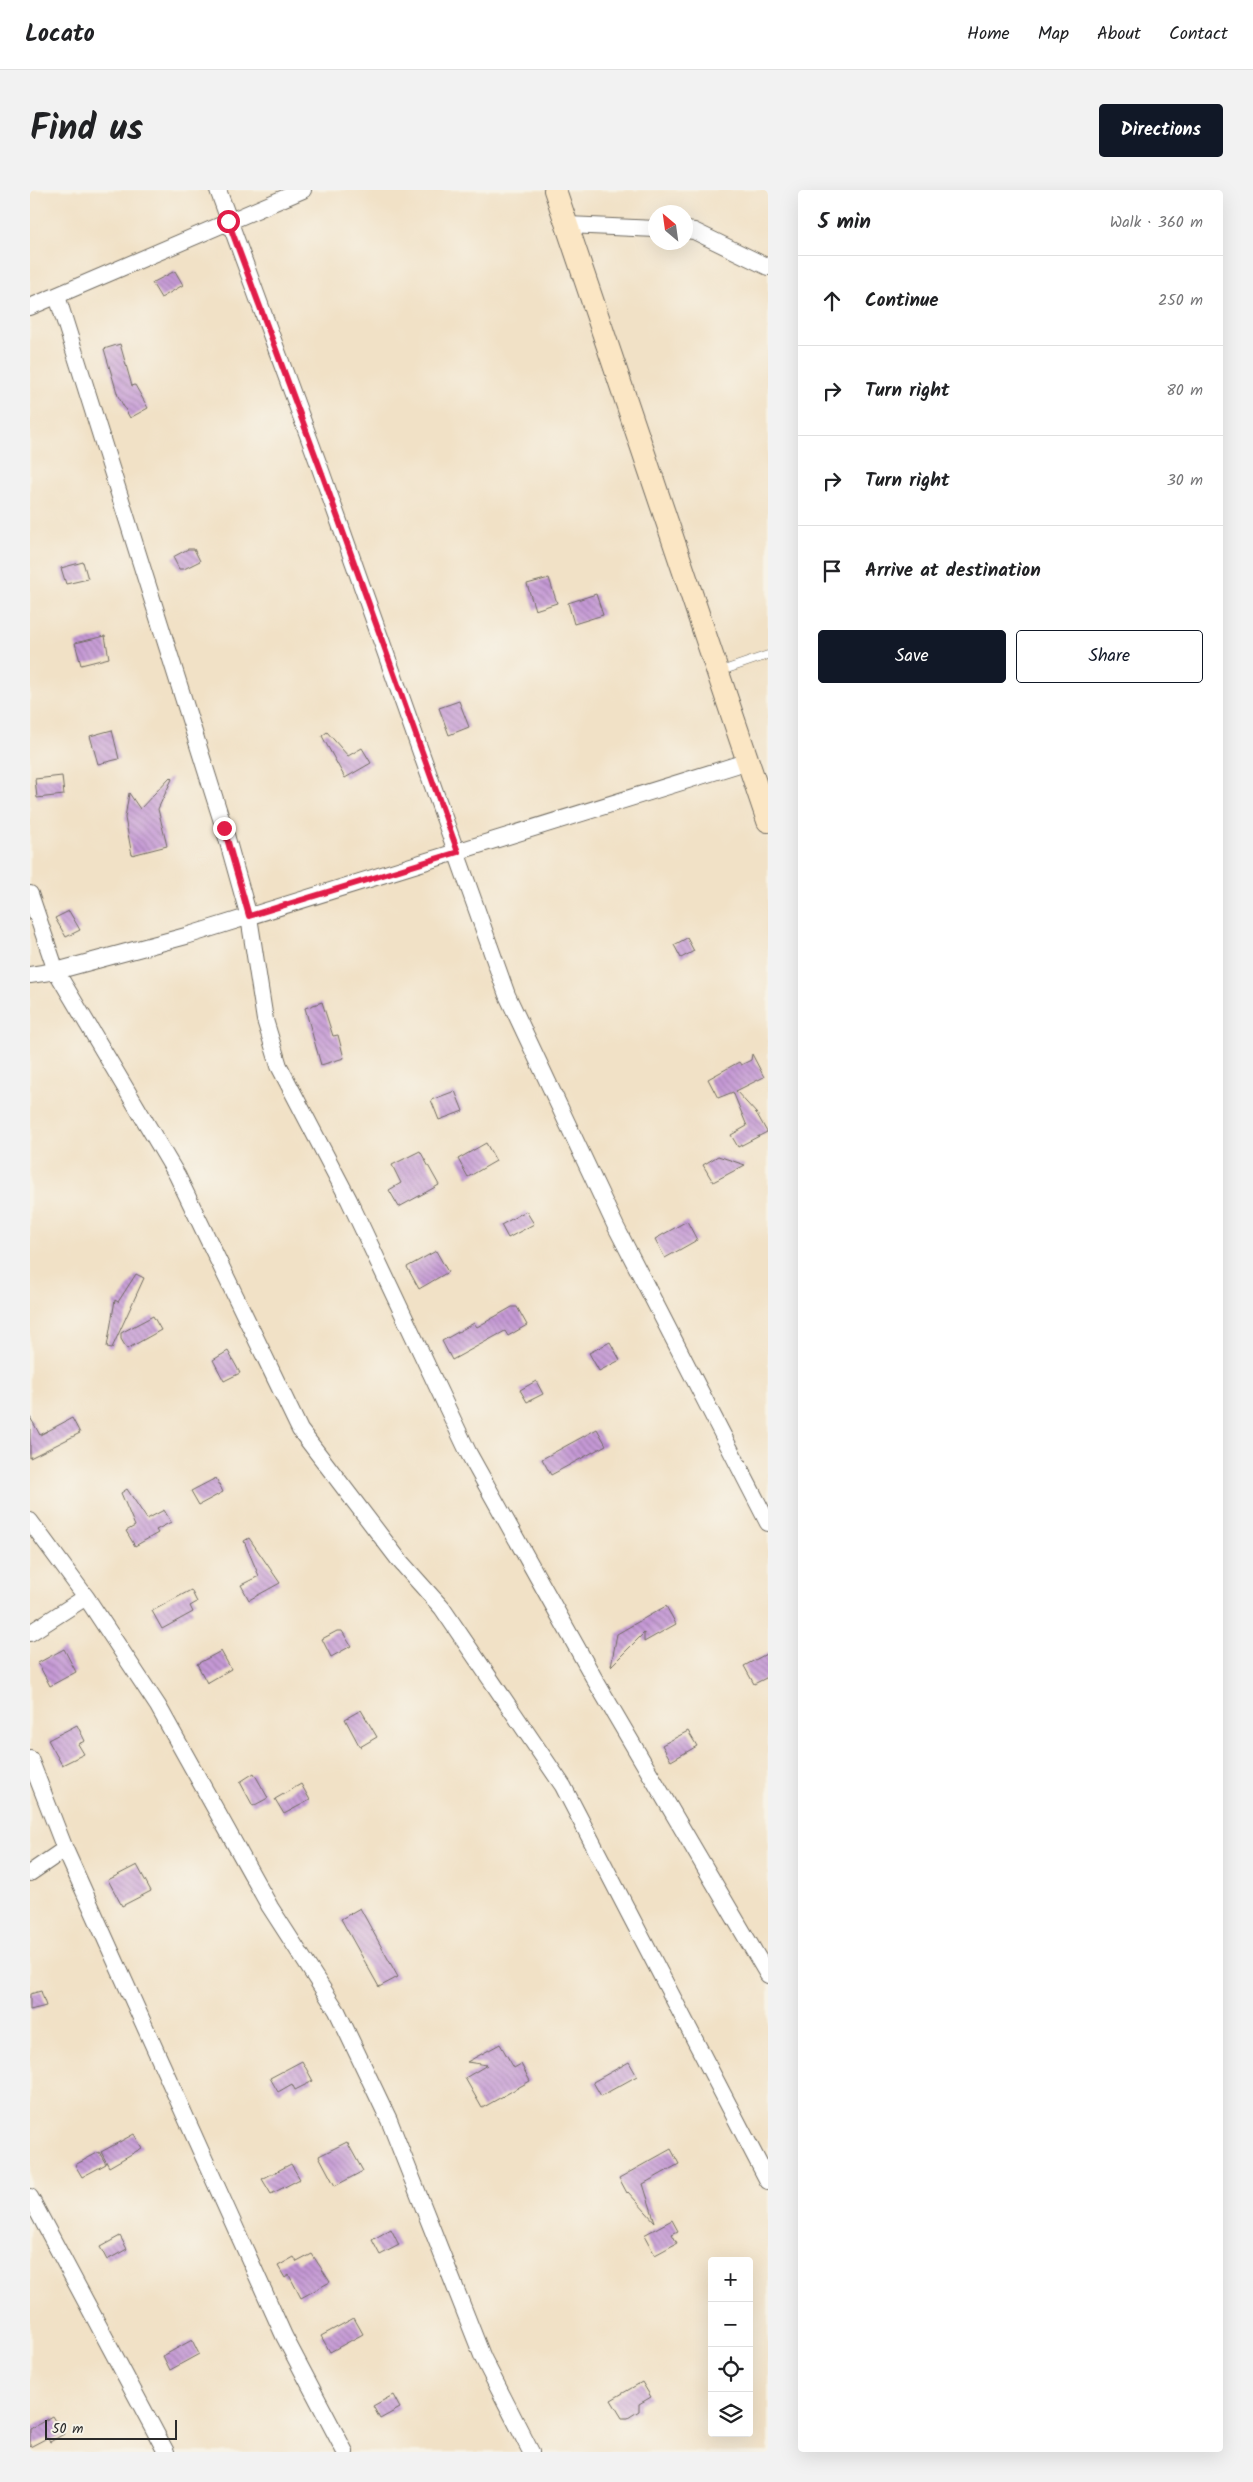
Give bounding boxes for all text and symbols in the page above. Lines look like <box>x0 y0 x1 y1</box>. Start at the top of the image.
text: Locato <box>25 15 95 54</box>
text: Home <box>967 20 1010 49</box>
text: Map <box>1038 20 1069 49</box>
text: About <box>1097 20 1141 49</box>
text: Contact <box>1169 20 1228 49</box>
text: Find us <box>30 102 143 158</box>
button: Directions <box>1099 104 1223 157</box>
north arrow <box>648 205 693 250</box>
text: 5 min <box>818 206 871 239</box>
route start <box>217 210 240 233</box>
text: Walk · 360 m <box>1110 210 1203 235</box>
text: Continue <box>865 286 938 316</box>
icon: ahead <box>818 287 846 315</box>
text: 250 m <box>1158 288 1203 313</box>
text: Turn right <box>865 376 950 406</box>
icon: right <box>818 377 846 405</box>
text: 80 m <box>1166 378 1203 403</box>
text: Turn right <box>865 466 950 496</box>
icon: right <box>818 467 846 495</box>
text: 30 m <box>1167 468 1203 493</box>
text: Arrive at destination <box>865 556 1041 586</box>
icon: arrive <box>818 557 846 585</box>
button: Save <box>818 630 1006 683</box>
button: Share <box>1016 630 1203 683</box>
route end <box>213 817 236 840</box>
map controls <box>708 2257 753 2437</box>
button: + <box>708 2257 753 2302</box>
button: − <box>708 2302 753 2347</box>
button: locate <box>708 2347 753 2392</box>
button: layers <box>708 2392 753 2437</box>
scale bar <box>45 2417 178 2440</box>
text: 50 m <box>52 2418 83 2440</box>

